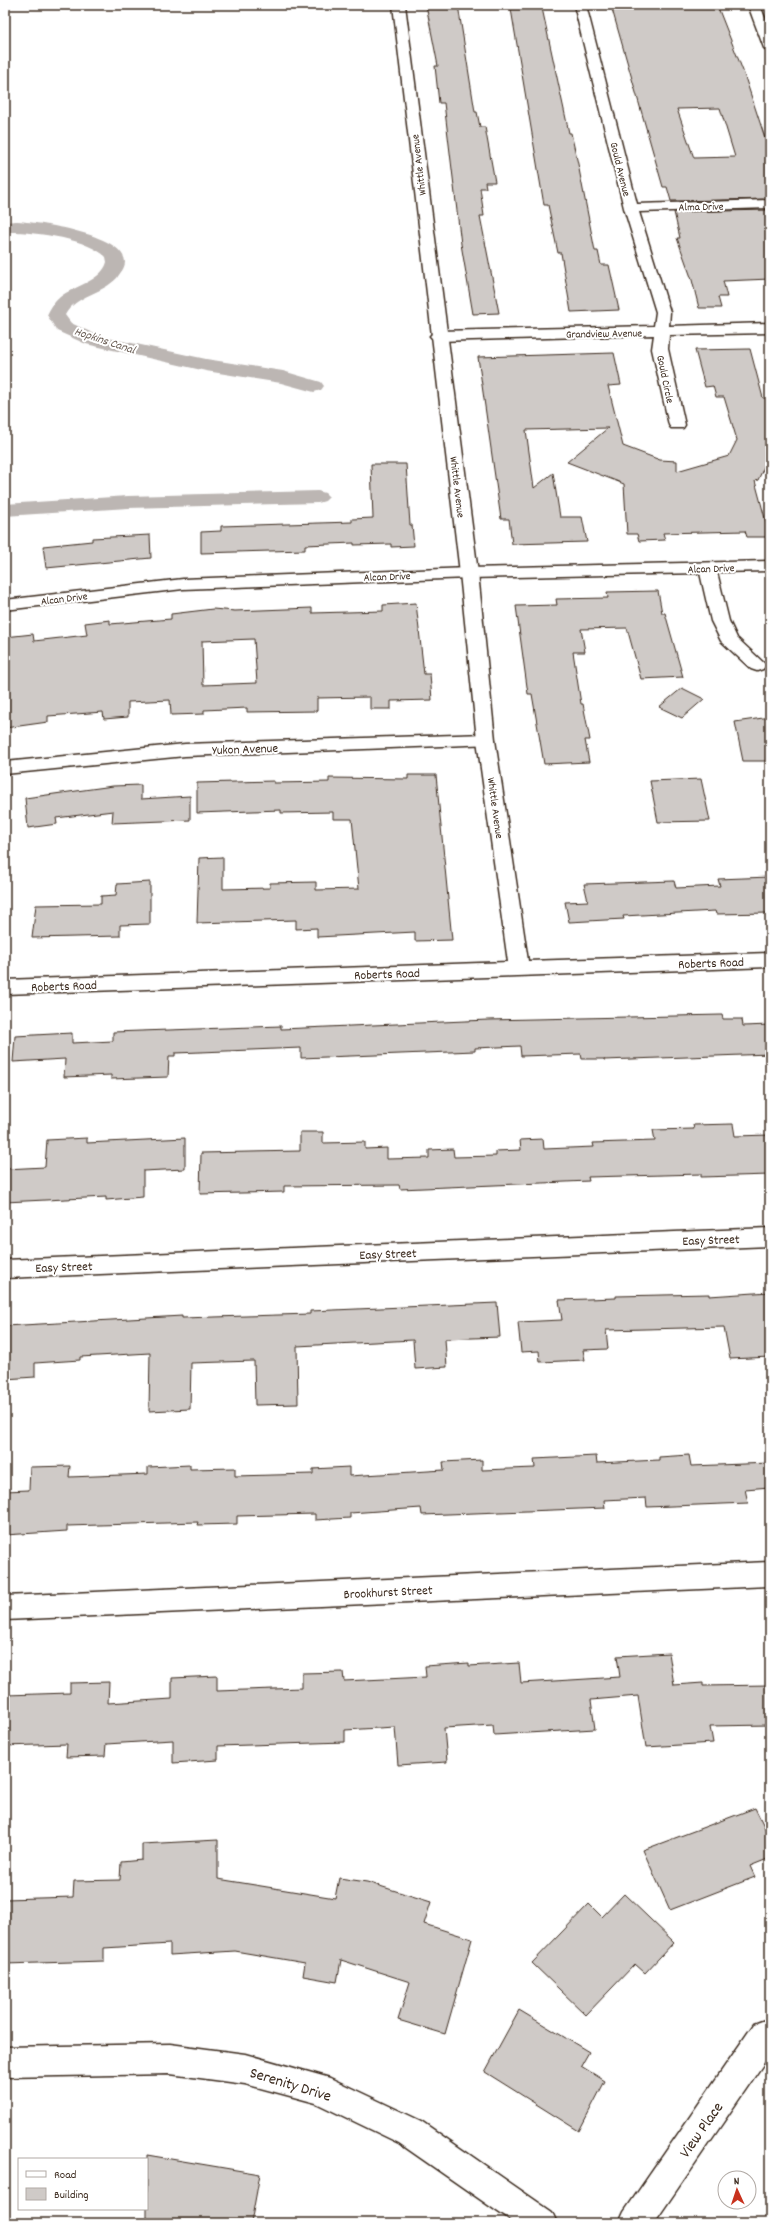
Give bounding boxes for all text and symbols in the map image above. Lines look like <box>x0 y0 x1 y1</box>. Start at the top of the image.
street label: Whittle Avenue <box>408 133 432 196</box>
street label: Gould Avenue <box>605 141 634 199</box>
street label: Alma Drive <box>678 200 724 216</box>
water label: Hopkins Canal <box>72 324 138 360</box>
street label: Grandview Avenue <box>566 326 642 344</box>
street label: Gould Circle <box>651 354 677 405</box>
street label: Whittle Avenue <box>444 456 468 519</box>
street label: Alcan Drive <box>687 561 735 579</box>
street label: Alcan Drive <box>363 569 411 587</box>
street label: Alcan Drive <box>40 589 89 611</box>
street label: Yukon Avenue <box>212 740 279 761</box>
street label: Whittle Avenue <box>482 777 506 840</box>
street label: Roberts Road <box>678 954 744 975</box>
street label: Roberts Road <box>354 965 420 986</box>
street label: Roberts Road <box>31 977 97 998</box>
street label: Easy Street <box>682 1231 740 1252</box>
street label: Easy Street <box>359 1245 417 1266</box>
street label: Easy Street <box>35 1258 93 1279</box>
street label: Brookhurst Street <box>343 1582 433 1605</box>
street label: Serenity Drive <box>247 2062 334 2109</box>
street label: View Place <box>674 2098 730 2163</box>
legend <box>18 2158 148 2210</box>
text: Road <box>54 2167 76 2184</box>
north arrow <box>717 2170 757 2210</box>
text: N <box>733 2174 740 2190</box>
text: Building <box>54 2187 89 2204</box>

